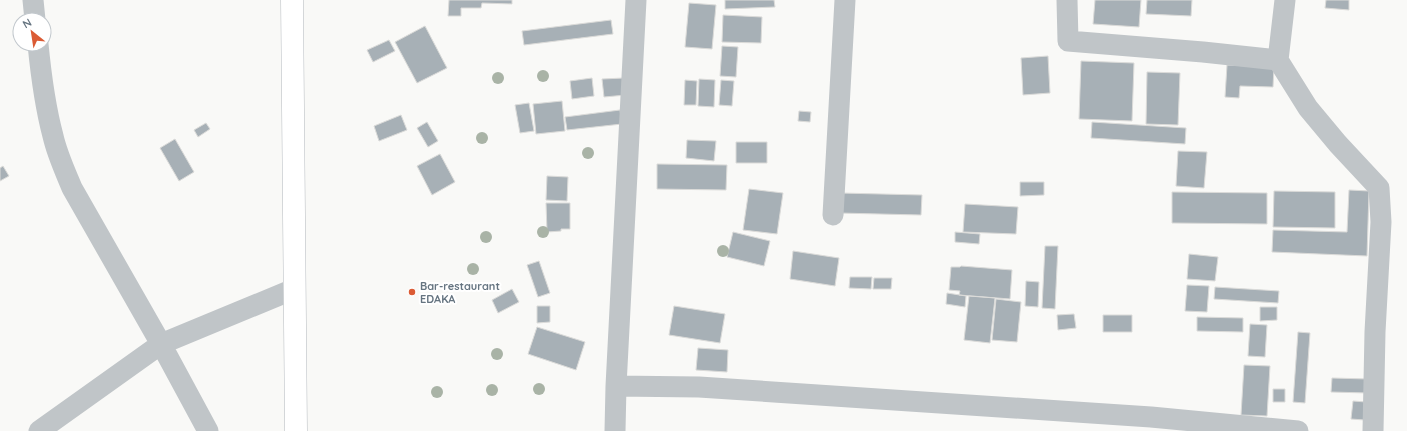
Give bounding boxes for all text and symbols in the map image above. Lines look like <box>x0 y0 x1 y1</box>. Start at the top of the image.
north arrow <box>12 12 52 52</box>
text: N <box>20 15 34 31</box>
place label: Bar-restaurant EDAKA <box>420 279 500 306</box>
marker: Bar-restaurant EDAKA <box>407 287 417 297</box>

